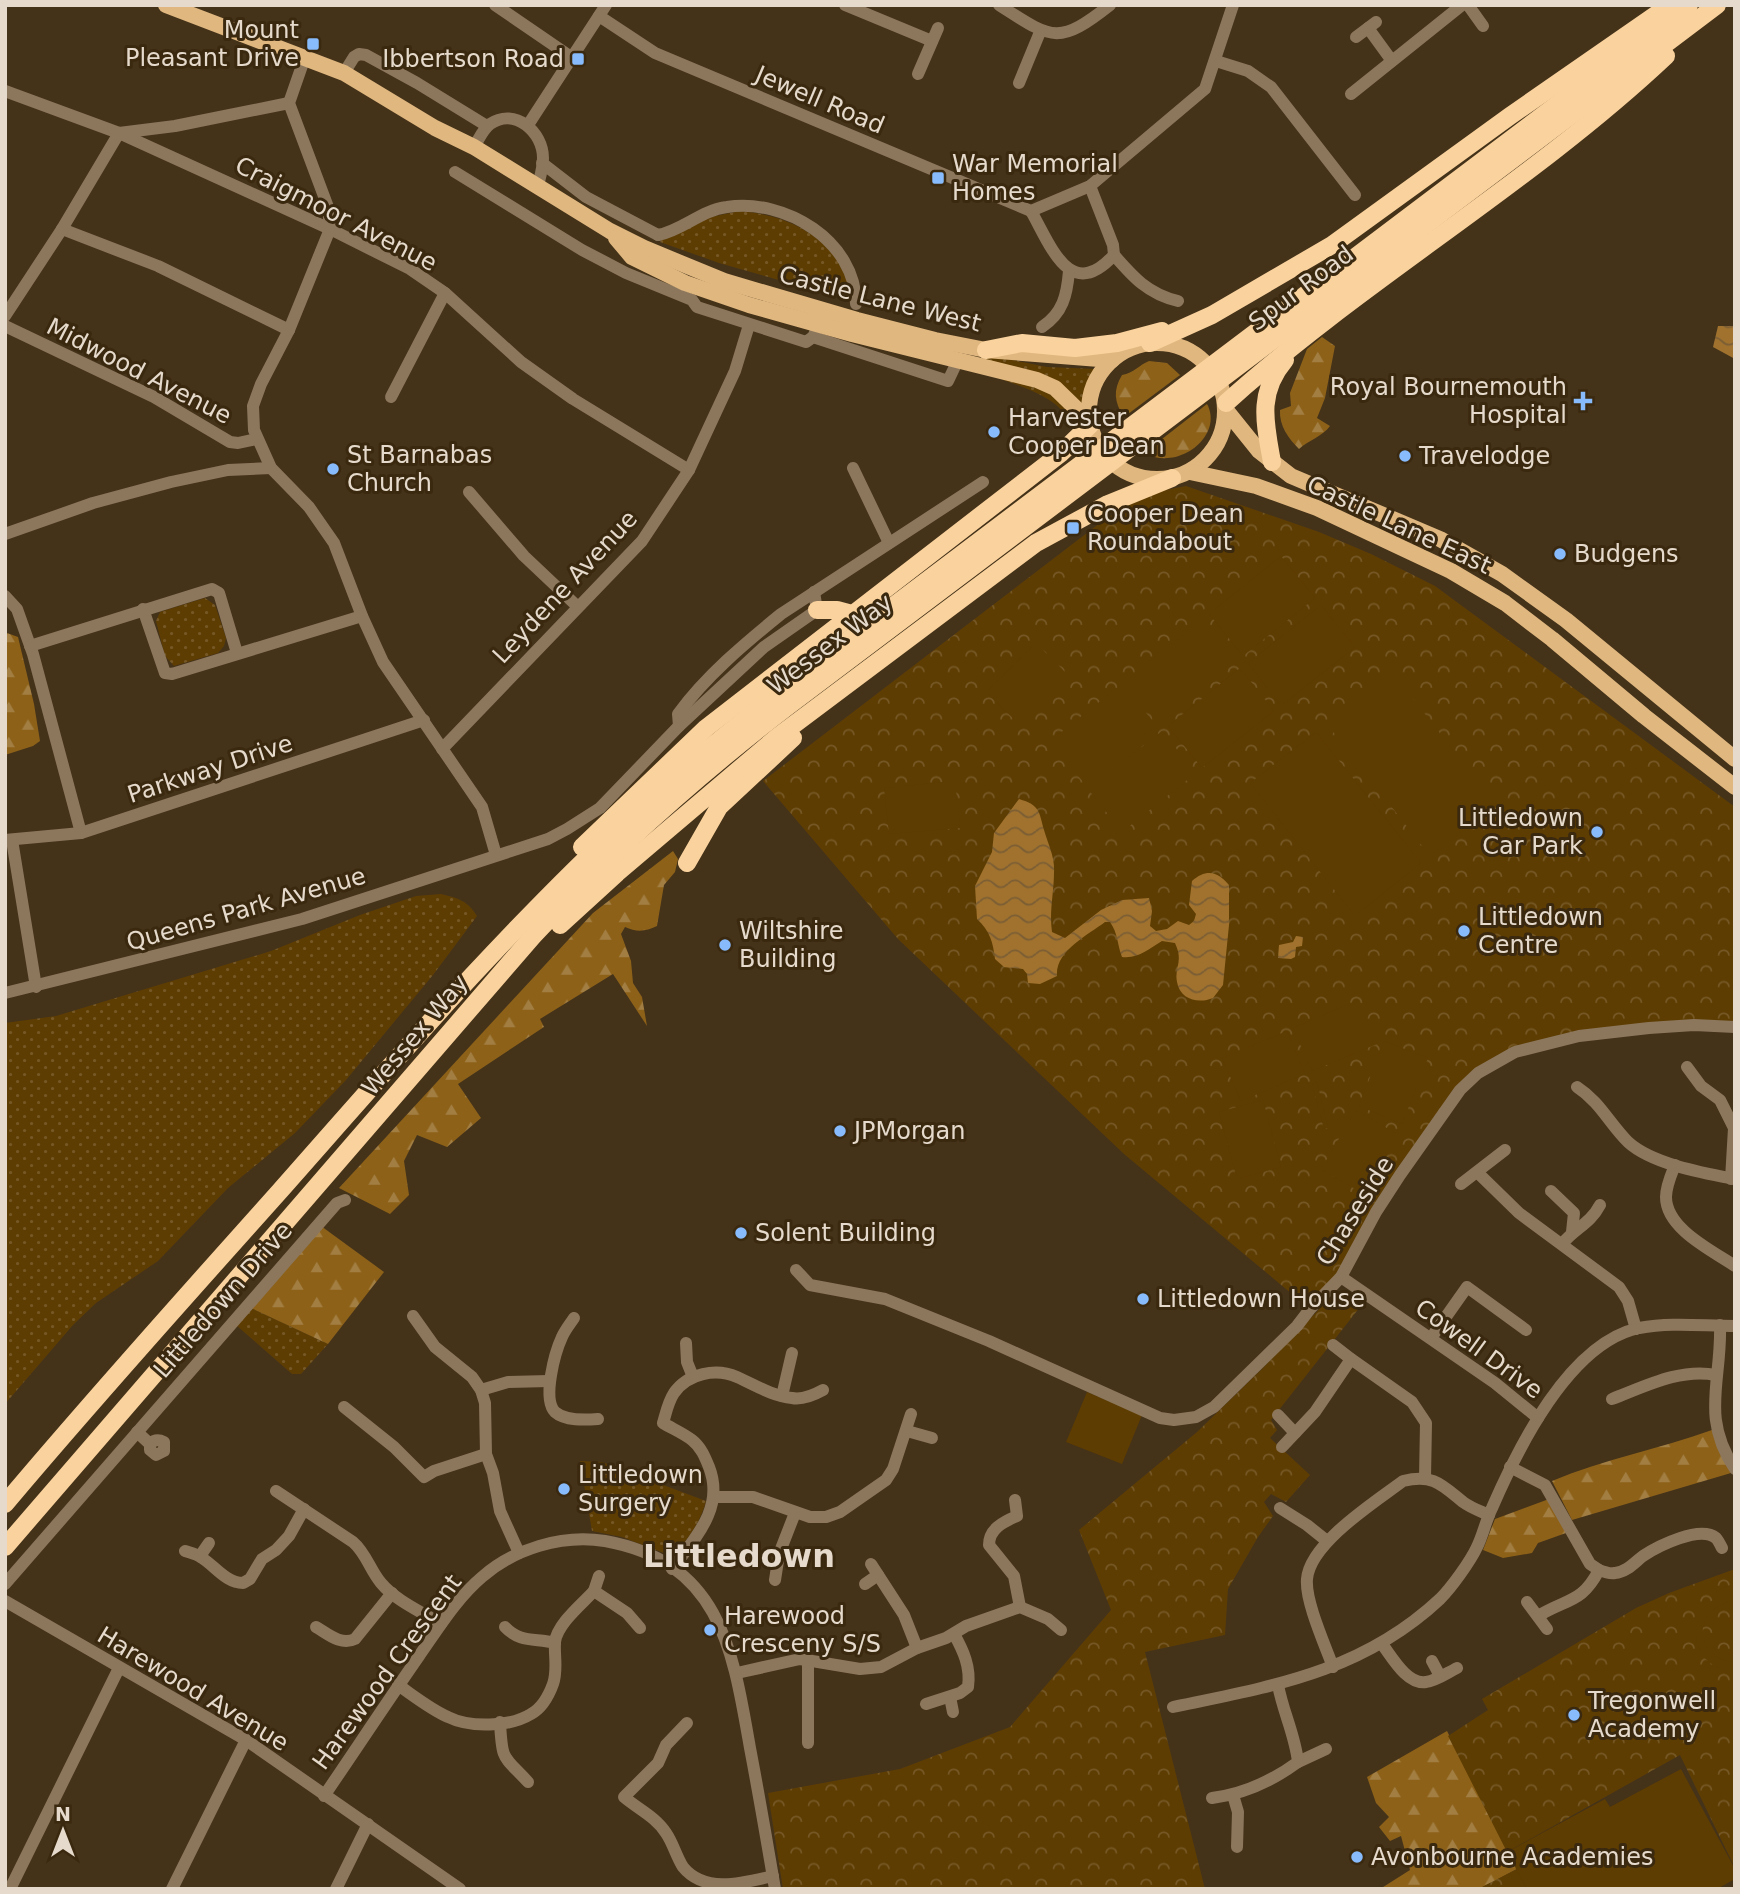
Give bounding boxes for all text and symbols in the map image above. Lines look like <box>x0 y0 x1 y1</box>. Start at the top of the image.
place label: Mount Pleasant Drive <box>125 16 299 72</box>
marker: Mount Pleasant Drive <box>305 36 321 52</box>
place label: Ibbertson Road <box>382 45 564 73</box>
marker: Ibbertson Road <box>570 51 586 67</box>
street label: Jewell Road <box>749 59 889 140</box>
place label: War Memorial Homes <box>952 150 1118 206</box>
street label: Craigmoor Avenue <box>230 151 442 277</box>
marker: War Memorial Homes <box>930 170 946 186</box>
street label: Spur Road <box>1243 240 1359 336</box>
street label: Castle Lane West <box>776 260 984 338</box>
street label: Midwood Avenue <box>42 312 236 430</box>
place label: Royal Bournemouth Hospital <box>1330 373 1567 429</box>
marker: Royal Bournemouth Hospital <box>1573 391 1593 411</box>
place label: Harvester Cooper Dean <box>1008 404 1165 460</box>
marker: Harvester Cooper Dean <box>986 424 1002 440</box>
place label: St Barnabas Church <box>347 441 492 497</box>
place label: Travelodge <box>1418 442 1550 470</box>
marker: Travelodge <box>1397 448 1413 464</box>
marker: St Barnabas Church <box>325 461 341 477</box>
street label: Castle Lane East <box>1302 470 1496 580</box>
place label: Cooper Dean Roundabout <box>1087 500 1244 556</box>
street label: Leydene Avenue <box>487 505 643 669</box>
marker: Cooper Dean Roundabout <box>1065 520 1081 536</box>
place label: Budgens <box>1574 540 1679 568</box>
marker: Budgens <box>1552 546 1568 562</box>
street label: Wessex Way <box>762 588 898 700</box>
street label: Parkway Drive <box>124 729 296 809</box>
place label: Littledown Car Park <box>1458 804 1583 860</box>
marker: Littledown Car Park <box>1589 824 1605 840</box>
street label: Queens Park Avenue <box>123 861 369 957</box>
place label: Littledown Centre <box>1478 903 1603 959</box>
place label: Wiltshire Building <box>739 917 843 973</box>
marker: Littledown Centre <box>1456 923 1472 939</box>
marker: Wiltshire Building <box>717 937 733 953</box>
street label: Wessex Way <box>356 969 474 1101</box>
place label: JPMorgan <box>852 1117 966 1145</box>
marker: JPMorgan <box>832 1123 848 1139</box>
street label: Chaseside <box>1311 1151 1399 1271</box>
street label: Littledown Drive <box>148 1217 298 1383</box>
place label: Solent Building <box>755 1219 936 1247</box>
marker: Solent Building <box>733 1225 749 1241</box>
place label: Littledown House <box>1157 1285 1365 1313</box>
marker: Littledown House <box>1135 1291 1151 1307</box>
street label: Cowell Drive <box>1410 1293 1548 1405</box>
place label: Littledown Surgery <box>578 1461 703 1517</box>
marker: Littledown Surgery <box>556 1481 572 1497</box>
district label: Littledown <box>643 1537 835 1575</box>
street label: Harewood Crescent <box>307 1569 467 1775</box>
place label: Harewood Cresceny S/S <box>724 1602 881 1658</box>
street label: Harewood Avenue <box>92 1621 294 1757</box>
marker: Harewood Cresceny S/S <box>702 1622 718 1638</box>
place label: Tregonwell Academy <box>1587 1687 1716 1743</box>
marker: Tregonwell Academy <box>1566 1707 1582 1723</box>
north arrow <box>28 1796 98 1866</box>
text: N <box>55 1803 71 1825</box>
place label: Avonbourne Academies <box>1371 1843 1654 1871</box>
marker: Avonbourne Academies <box>1349 1849 1365 1865</box>

